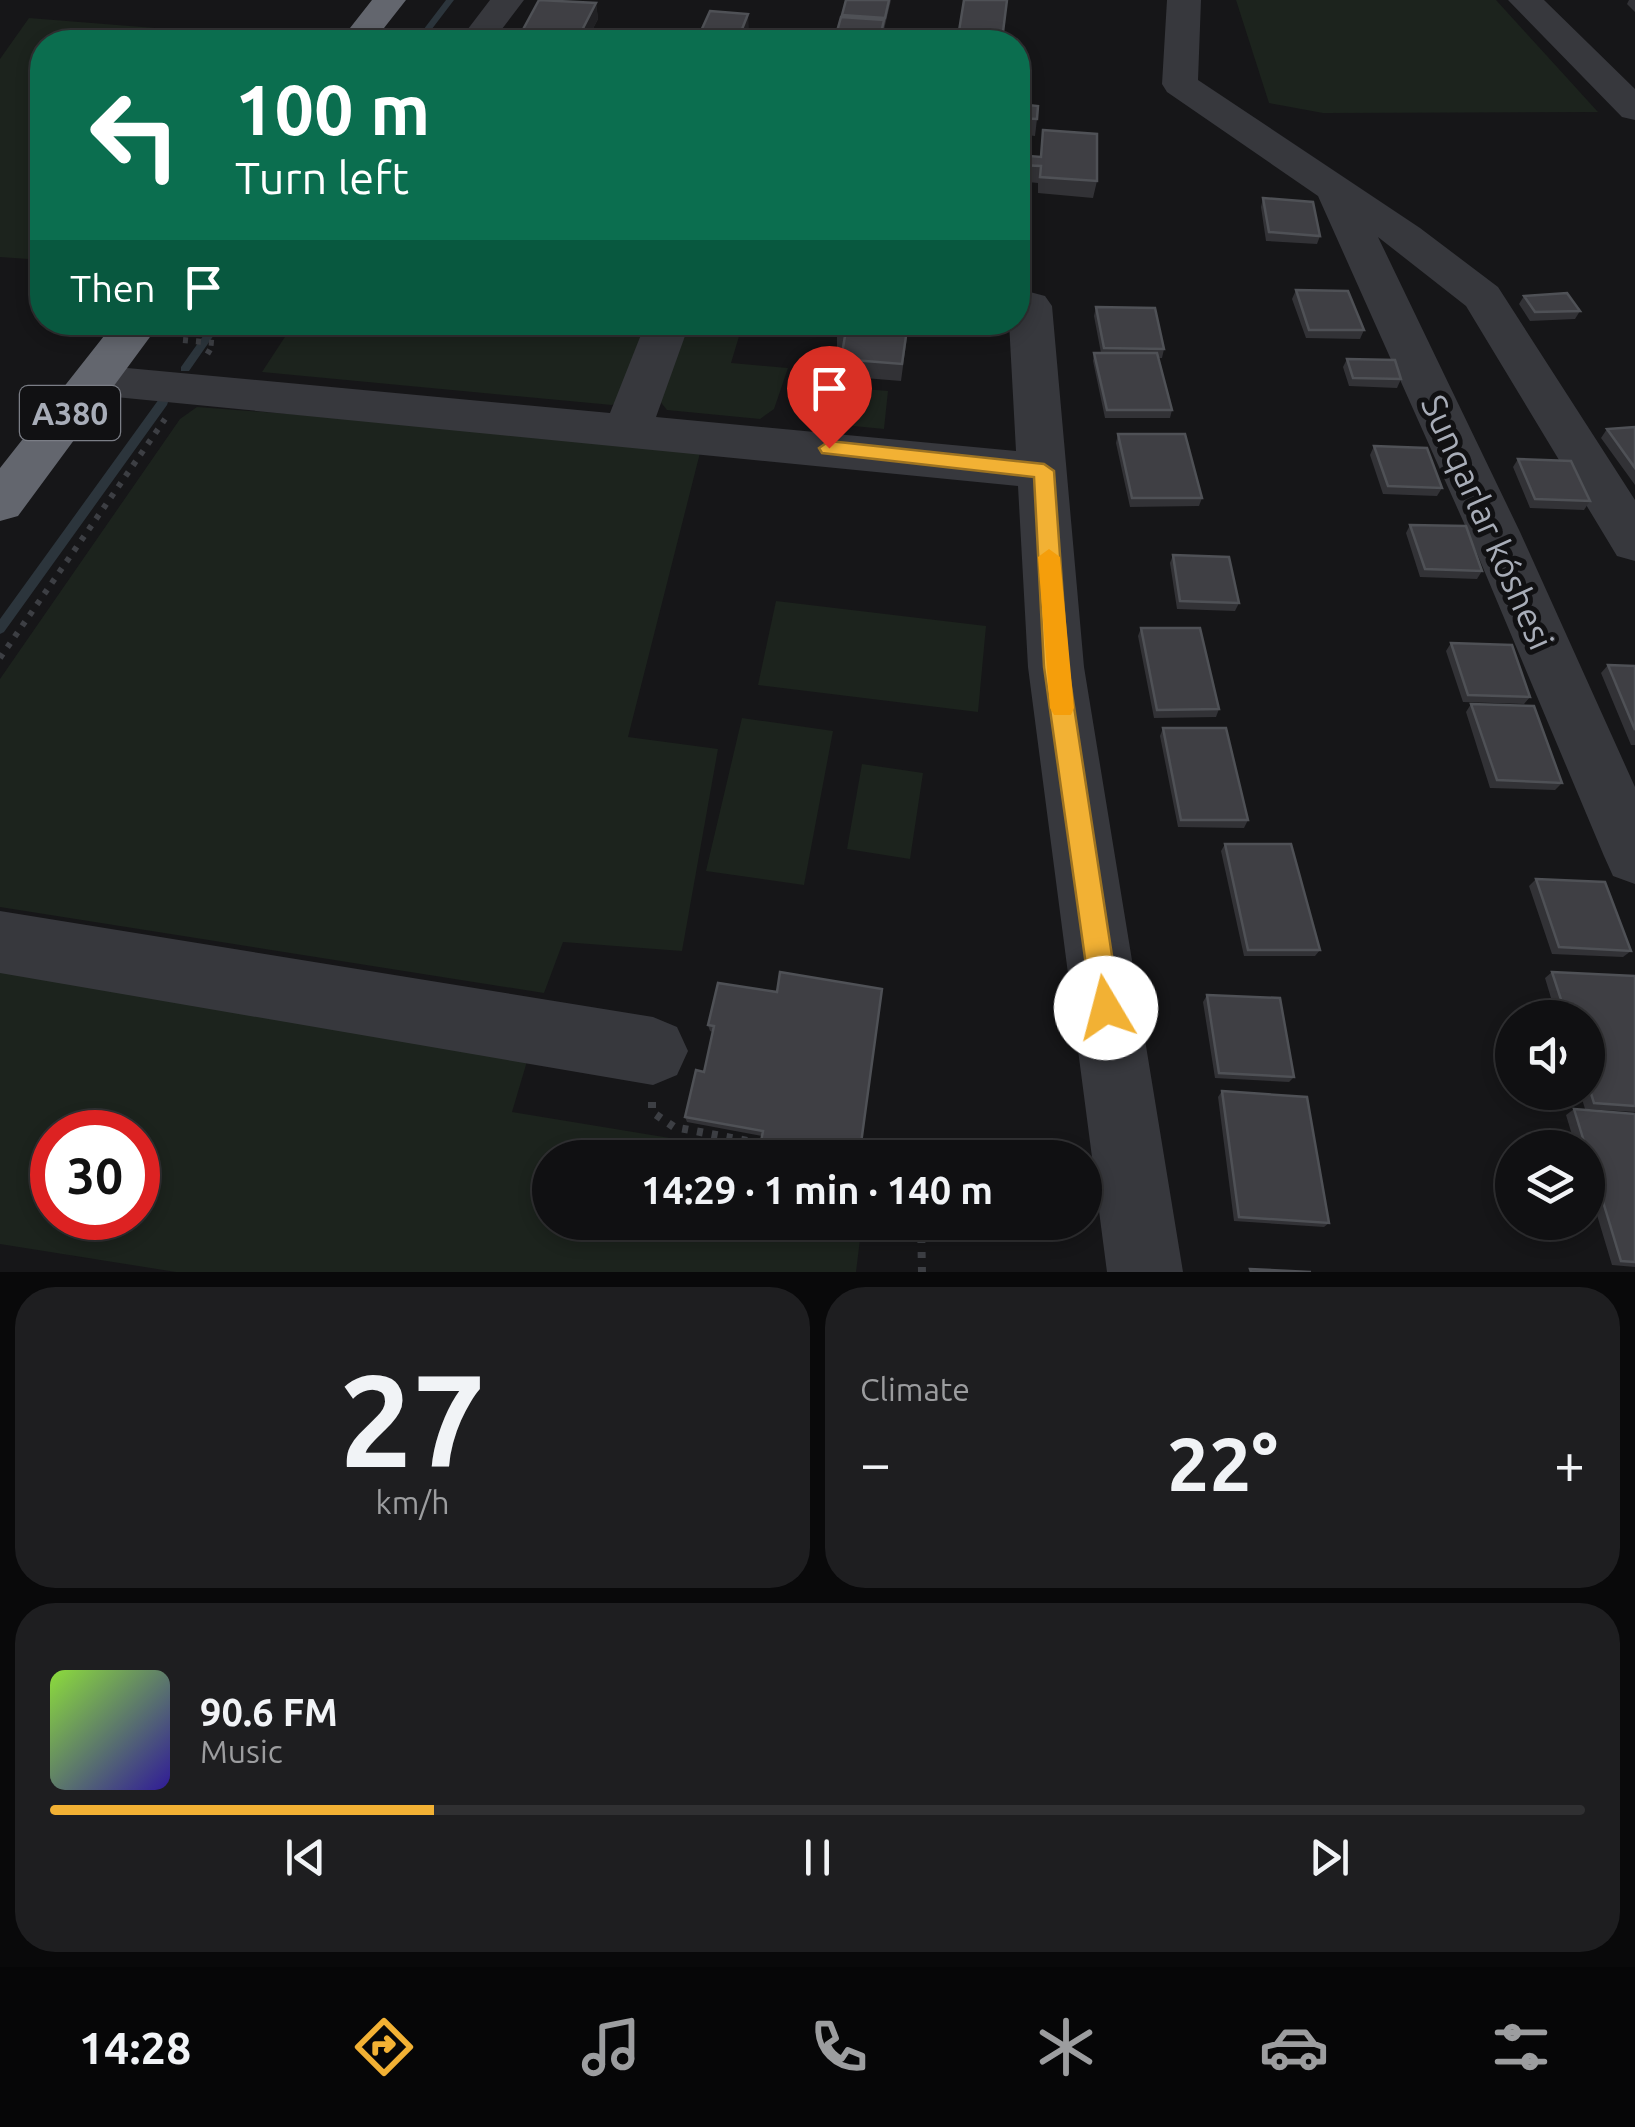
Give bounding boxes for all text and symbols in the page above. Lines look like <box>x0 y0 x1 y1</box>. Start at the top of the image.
icon: left <box>70 70 200 200</box>
text: 100 m <box>235 70 430 148</box>
text: Turn left <box>235 152 409 203</box>
icon: arrive <box>176 260 231 315</box>
text: Then <box>70 267 156 309</box>
pin <box>787 346 872 449</box>
icon: arrive <box>802 361 857 416</box>
road number: A380 <box>20 386 120 440</box>
street label: Sunqarlar kóshesi <box>1414 389 1562 655</box>
position arrow <box>1054 956 1158 1060</box>
map controls <box>1495 1000 1605 1240</box>
button: sound <box>1495 1000 1605 1110</box>
speed limit sign: 30 <box>30 1110 160 1240</box>
button: layers <box>1495 1130 1605 1240</box>
text: 14:29 · 1 min · 140 m <box>641 1169 993 1211</box>
text: 27 <box>339 1346 486 1492</box>
text: Climate <box>860 1371 970 1407</box>
text: 22° <box>1167 1421 1278 1505</box>
text: − <box>860 1432 891 1493</box>
text: + <box>1554 1432 1585 1493</box>
text: km/h <box>376 1484 449 1520</box>
text: 90.6 FM <box>200 1691 338 1733</box>
text: Music <box>200 1733 283 1769</box>
icon: previous <box>278 1830 333 1885</box>
icon: pause <box>790 1830 845 1885</box>
icon: next <box>1302 1830 1357 1885</box>
icon: directions <box>349 2012 419 2082</box>
icon: music <box>576 2012 646 2082</box>
icon: phone <box>804 2012 874 2082</box>
icon: climate <box>1031 2012 1101 2082</box>
icon: car <box>1259 2012 1329 2082</box>
icon: filters <box>1486 2012 1556 2082</box>
text: 14:28 <box>79 2022 191 2073</box>

